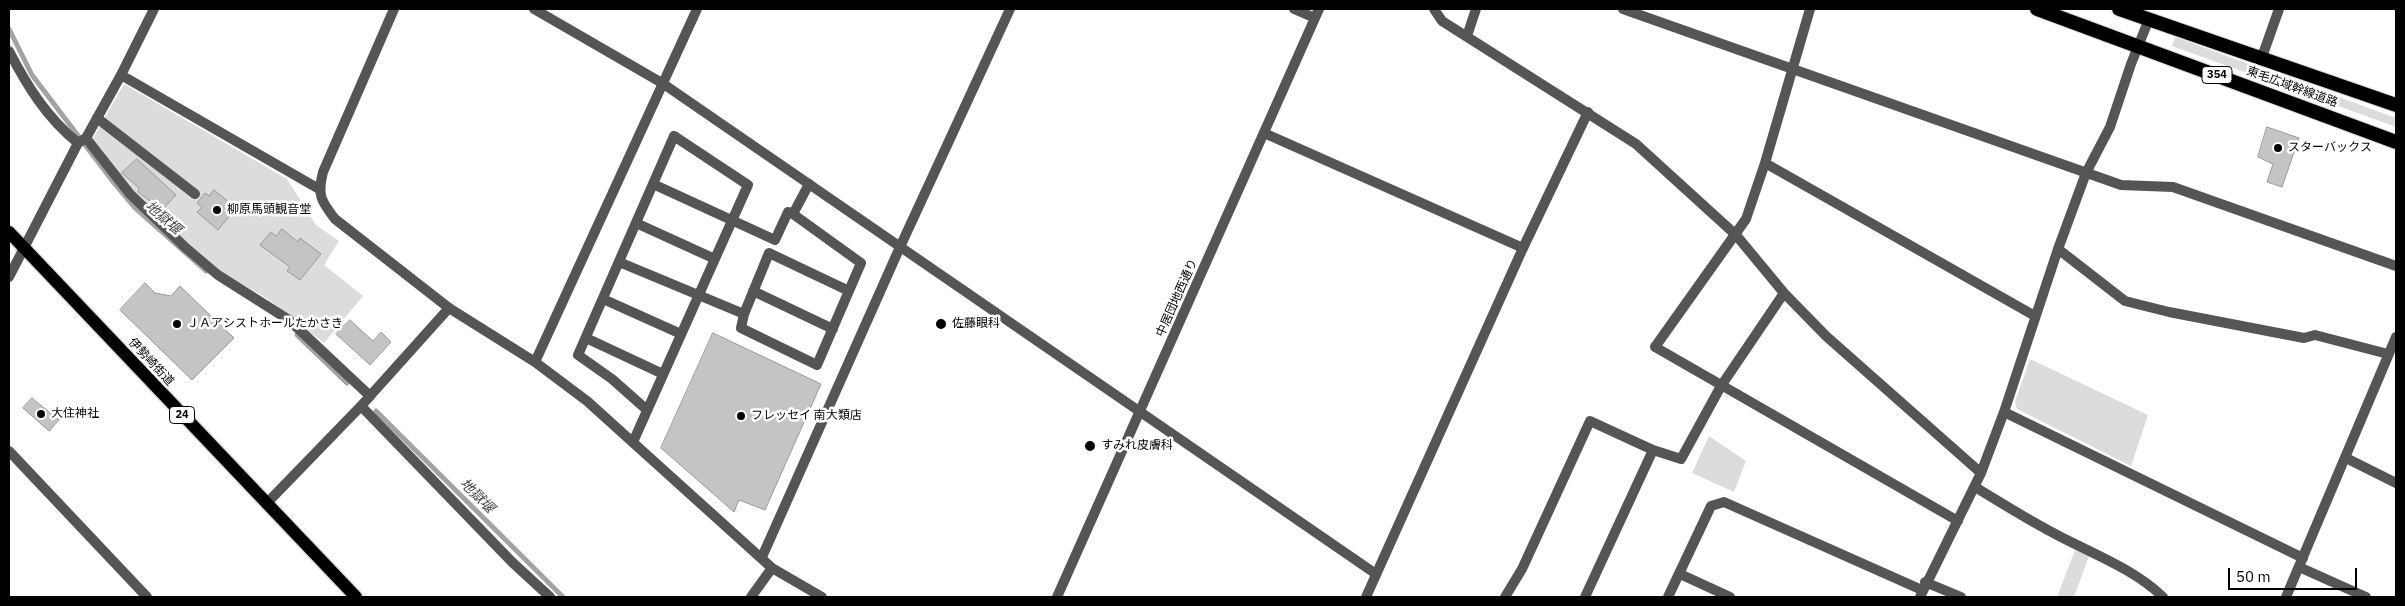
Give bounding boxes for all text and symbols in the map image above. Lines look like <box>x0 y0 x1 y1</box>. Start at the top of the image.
street label: 東毛広域幹線道路 <box>2244 64 2340 110</box>
road number: 354 <box>2202 66 2232 84</box>
place label: スターバックス <box>2288 141 2372 155</box>
marker: スターバックス <box>2272 142 2284 154</box>
water label: 地獄堰 <box>142 198 184 238</box>
place label: 柳原馬頭観音堂 <box>227 203 311 217</box>
marker: 柳原馬頭観音堂 <box>211 204 223 216</box>
street label: 中居団地西通り <box>1153 257 1201 339</box>
place label: ＪＡアシストホールたかさき <box>187 317 343 331</box>
marker: 佐藤眼科 <box>934 317 948 331</box>
place label: 佐藤眼科 <box>952 317 1000 331</box>
marker: ＪＡアシストホールたかさき <box>171 318 183 330</box>
street label: 伊勢崎街道 <box>125 335 177 389</box>
road number: 24 <box>170 406 194 424</box>
place label: 大住神社 <box>51 407 99 421</box>
marker: 大住神社 <box>35 408 47 420</box>
place label: フレッセイ 南大類店 <box>751 409 862 423</box>
marker: フレッセイ 南大類店 <box>735 410 747 422</box>
marker: すみれ皮膚科 <box>1083 439 1097 453</box>
place label: すみれ皮膚科 <box>1101 439 1173 453</box>
water label: 地獄堰 <box>456 475 498 517</box>
scale bar <box>2230 558 2359 590</box>
text: 50 m <box>2236 567 2271 586</box>

